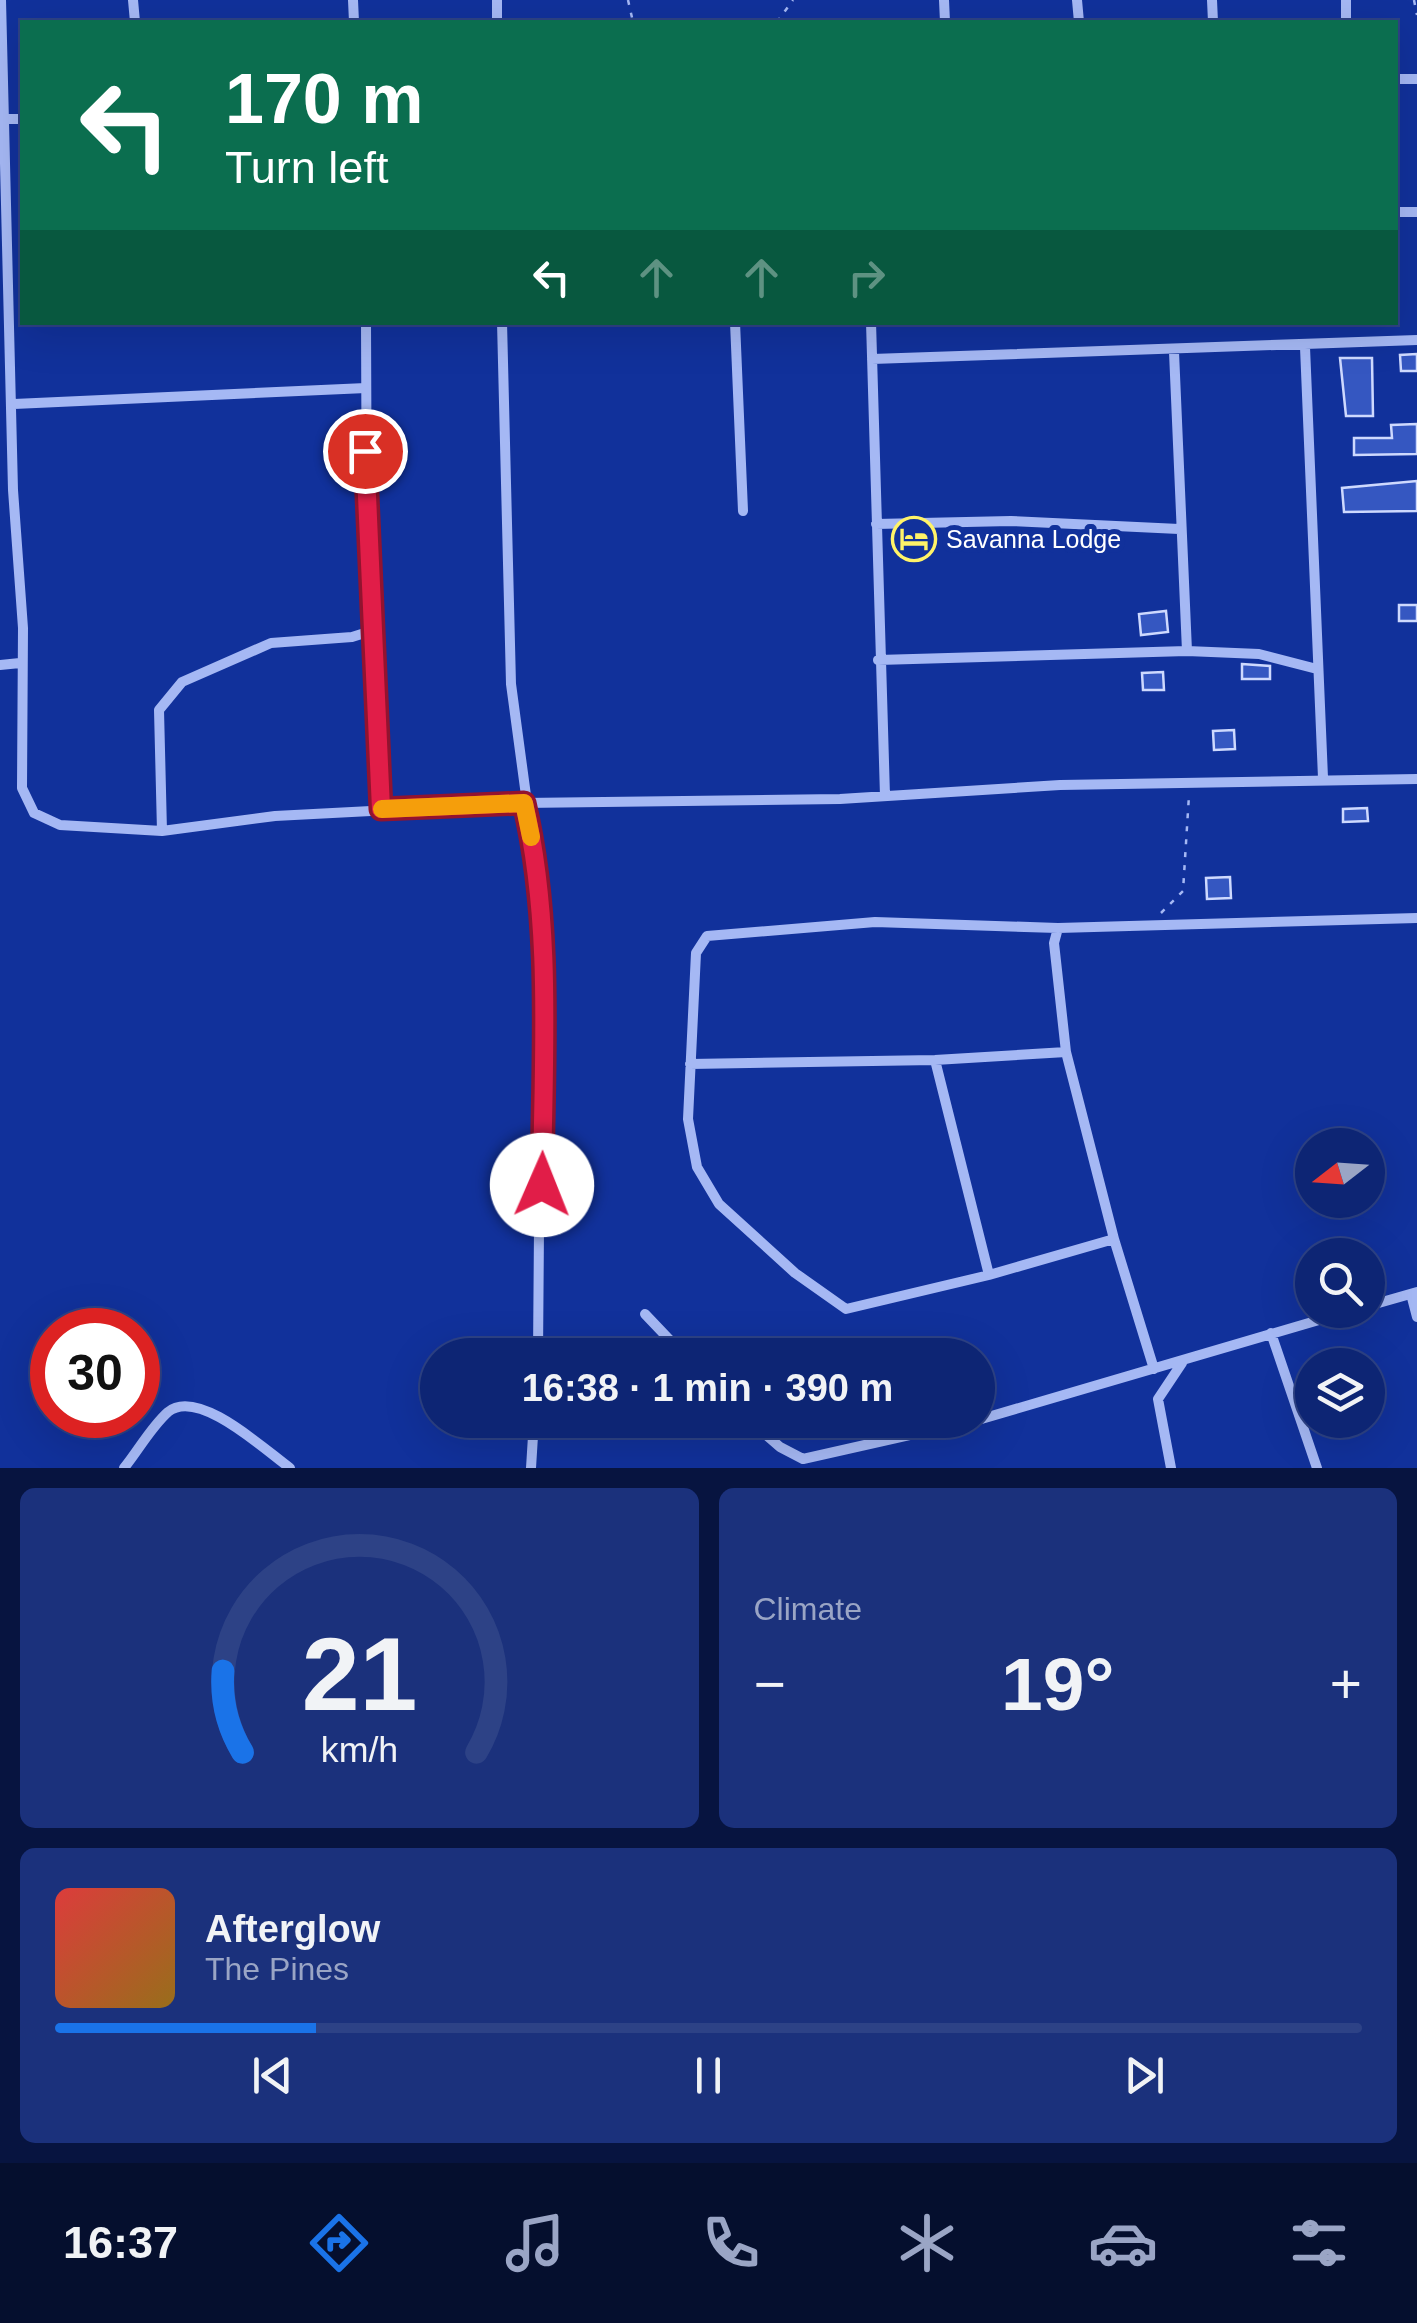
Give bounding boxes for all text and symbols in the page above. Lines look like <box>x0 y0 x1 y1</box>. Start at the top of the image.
icon: left <box>60 60 190 190</box>
text: 170 m <box>225 60 423 138</box>
text: Turn left <box>225 142 388 193</box>
icon: left <box>524 250 579 305</box>
icon: ahead <box>629 250 684 305</box>
icon: ahead <box>734 250 789 305</box>
icon: right <box>839 250 894 305</box>
pin <box>323 409 408 494</box>
icon: arrive <box>338 424 393 479</box>
hotel icon: Savanna Lodge <box>891 516 937 562</box>
place label: Savanna Lodge <box>946 525 1121 553</box>
north arrow <box>1295 1128 1385 1218</box>
map controls <box>1295 1128 1385 1438</box>
position arrow <box>490 1133 594 1237</box>
button: search <box>1295 1238 1385 1328</box>
speed limit sign: 30 <box>30 1308 160 1438</box>
button: layers <box>1295 1348 1385 1438</box>
text: 16:38 · 1 min · 390 m <box>522 1367 893 1409</box>
text: Climate <box>754 1591 862 1627</box>
text: 21 <box>301 1616 417 1732</box>
text: 19° <box>1001 1642 1114 1726</box>
text: − <box>754 1653 786 1715</box>
text: + <box>1330 1653 1362 1715</box>
text: km/h <box>321 1730 398 1770</box>
text: Afterglow <box>205 1908 380 1950</box>
text: The Pines <box>205 1951 349 1987</box>
icon: previous <box>245 2048 300 2103</box>
icon: pause <box>681 2048 736 2103</box>
icon: next <box>1117 2048 1172 2103</box>
icon: directions <box>304 2208 374 2278</box>
icon: music <box>500 2208 570 2278</box>
icon: phone <box>696 2208 766 2278</box>
icon: climate <box>892 2208 962 2278</box>
icon: car <box>1088 2208 1158 2278</box>
icon: filters <box>1284 2208 1354 2278</box>
text: 16:37 <box>63 2217 178 2268</box>

